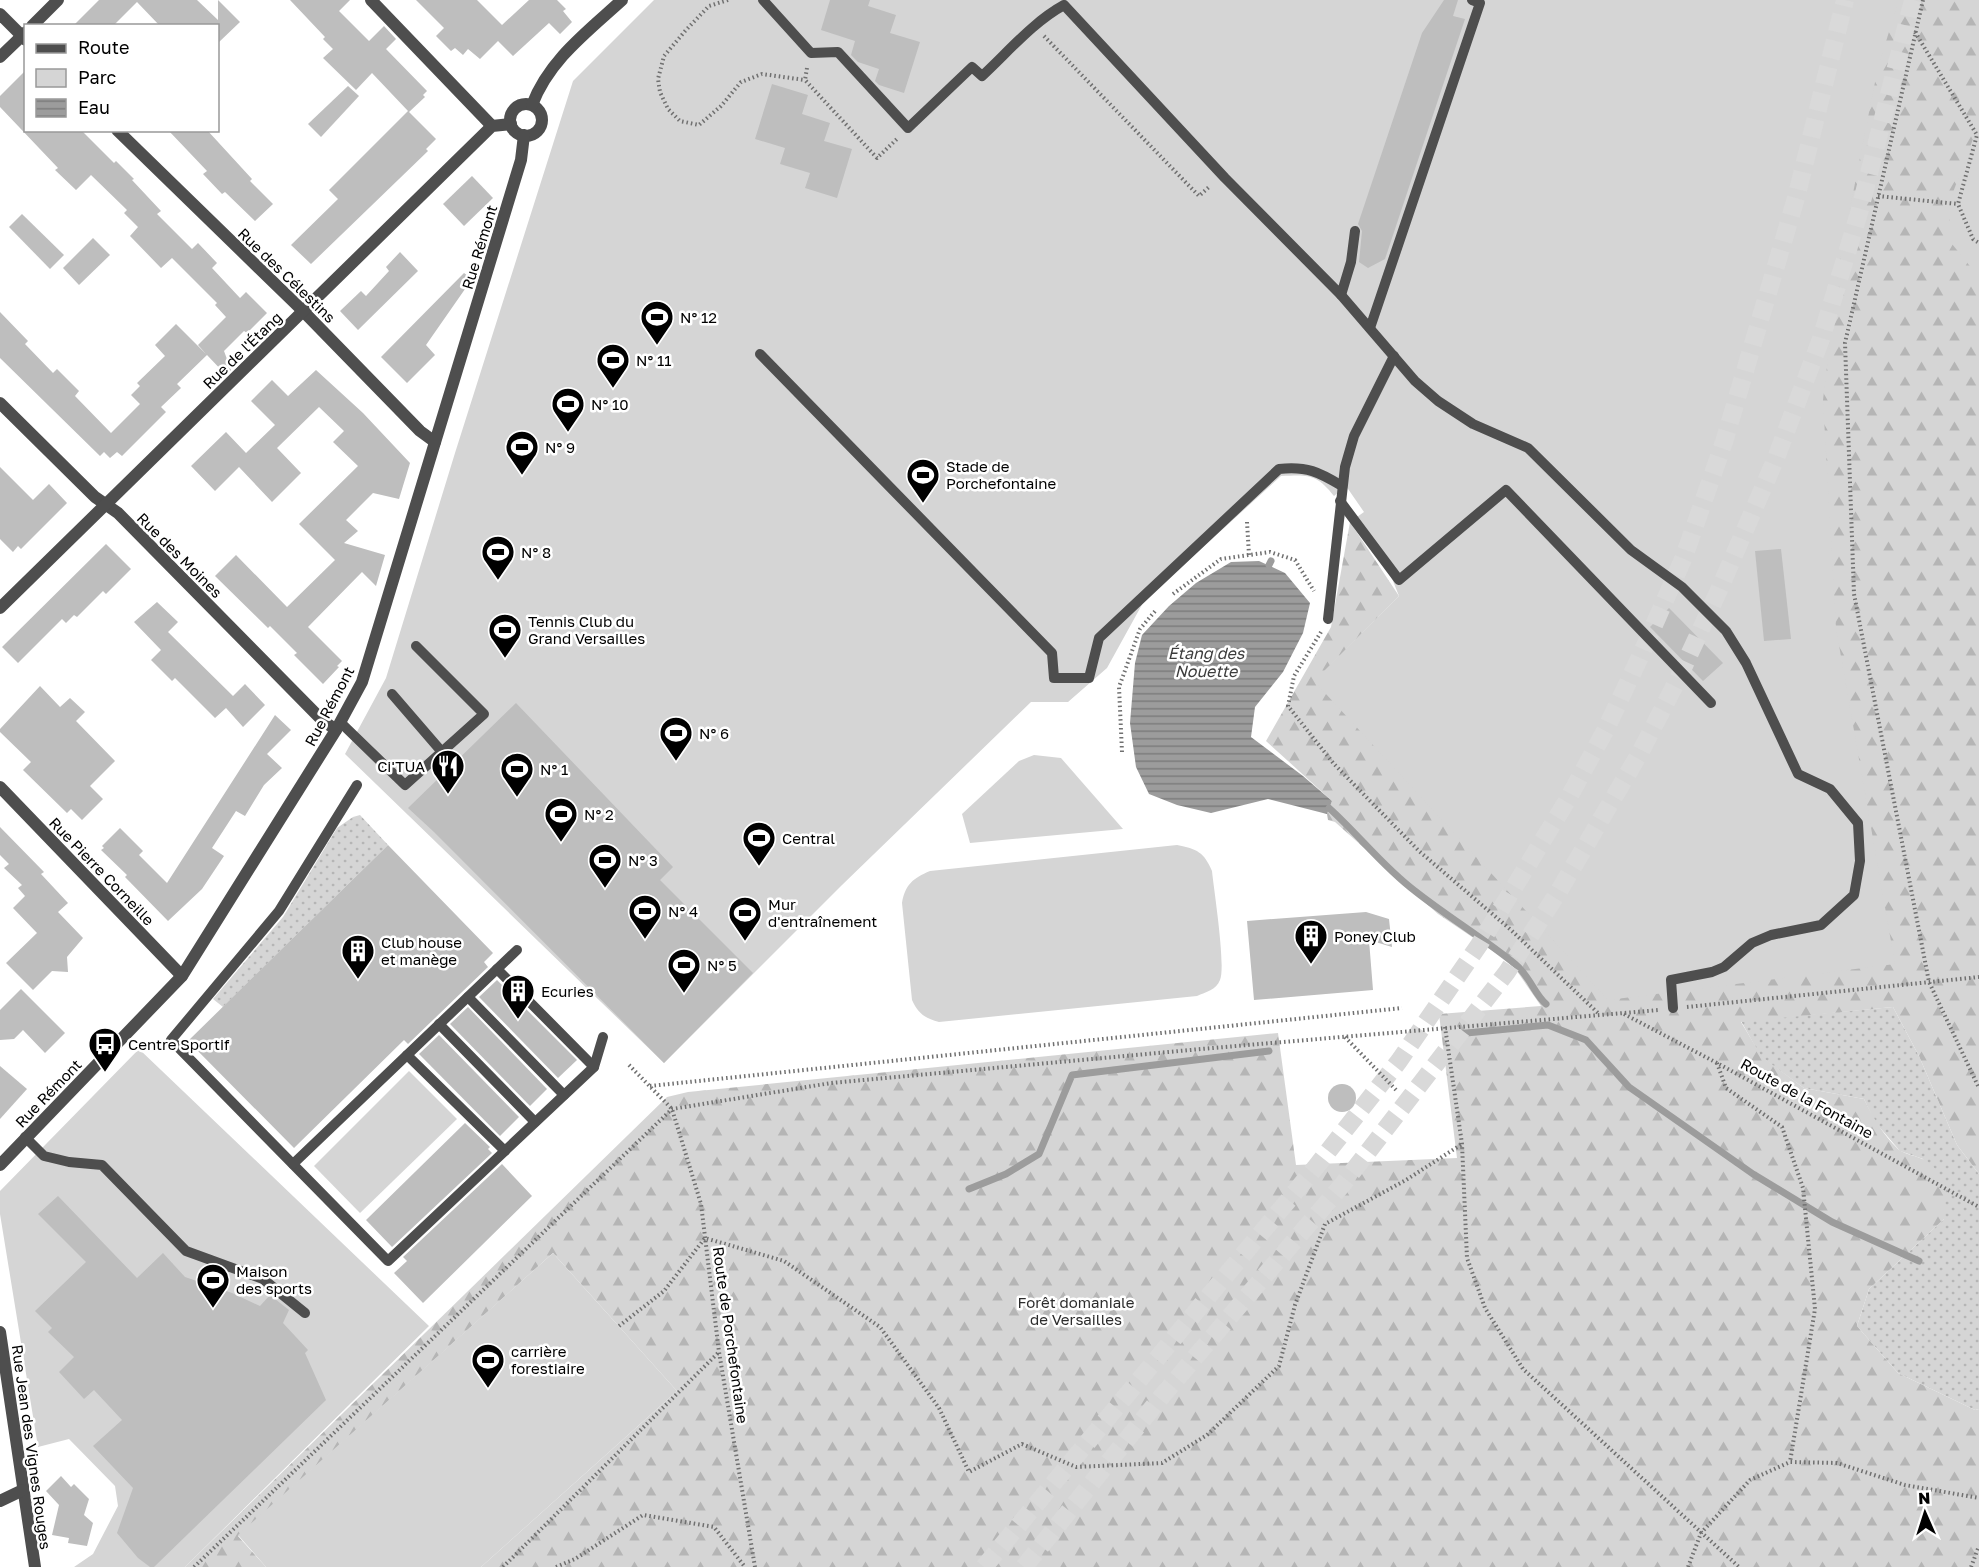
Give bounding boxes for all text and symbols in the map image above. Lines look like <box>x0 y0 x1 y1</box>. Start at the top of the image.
legend <box>24 24 219 132</box>
text: Route <box>78 36 129 58</box>
text: Parc <box>78 66 117 88</box>
text: Eau <box>78 96 110 118</box>
street label: Rue Rémont <box>458 203 500 291</box>
street label: Rue des Célestins <box>235 224 339 326</box>
sports icon: N° 12 <box>639 299 675 346</box>
street label: Rue de l'Étang <box>199 308 285 392</box>
place label: N° 12 <box>680 308 717 326</box>
sports icon: N° 11 <box>595 342 631 389</box>
place label: N° 11 <box>636 351 672 369</box>
sports icon: N° 10 <box>550 386 586 433</box>
place label: N° 10 <box>591 395 629 413</box>
sports icon: N° 9 <box>504 429 540 476</box>
place label: N° 9 <box>545 438 575 456</box>
sports icon: Stade de Porchefontaine <box>905 457 941 504</box>
place label: Stade de Porchefontaine <box>946 457 1056 492</box>
street label: Rue des Moines <box>134 509 226 601</box>
sports icon: N° 8 <box>480 534 516 581</box>
place label: N° 8 <box>521 543 551 561</box>
sports icon: Tennis Club du Grand Versailles <box>487 612 523 659</box>
place label: Tennis Club du Grand Versailles <box>528 612 645 647</box>
water label: Étang des Nouette <box>1168 643 1246 681</box>
street label: Rue Rémont <box>301 663 357 749</box>
sports icon: N° 6 <box>658 715 694 762</box>
place label: N° 6 <box>699 724 729 742</box>
restaurant icon: Ci'TUA <box>430 748 466 795</box>
sports icon: N° 1 <box>499 751 535 798</box>
place label: Ci'TUA <box>377 757 425 775</box>
place label: N° 1 <box>540 760 568 778</box>
sports icon: N° 2 <box>543 796 579 843</box>
place label: N° 2 <box>584 805 614 823</box>
street label: Rue Pierre Corneille <box>46 813 158 929</box>
sports icon: Central <box>741 820 777 867</box>
place label: Central <box>782 829 835 847</box>
sports icon: N° 3 <box>587 842 623 889</box>
place label: N° 3 <box>628 851 658 869</box>
sports icon: N° 4 <box>627 893 663 940</box>
sports icon: Mur d'entraînement <box>727 895 763 942</box>
place label: Mur d'entraînement <box>768 895 877 930</box>
place label: N° 4 <box>668 902 698 920</box>
building icon: Poney Club <box>1293 918 1329 965</box>
place label: Poney Club <box>1334 927 1416 945</box>
building icon: Club house et manège <box>340 933 376 980</box>
place label: Club house et manège <box>381 933 462 968</box>
sports icon: N° 5 <box>666 947 702 994</box>
place label: N° 5 <box>707 956 737 974</box>
building icon: Ecuries <box>500 973 536 1020</box>
place label: Ecuries <box>541 982 594 1000</box>
bus stop icon: Centre Sportif <box>87 1026 123 1073</box>
place label: Centre Sportif <box>128 1035 230 1053</box>
street label: Route de la Fontaine <box>1738 1054 1877 1142</box>
street label: Rue Rémont <box>11 1055 85 1131</box>
street label: Route de Porchefontaine <box>710 1245 752 1425</box>
sports icon: Maison des sports <box>195 1262 231 1309</box>
place label: Maison des sports <box>236 1262 312 1297</box>
park label: Forêt domaniale de Versailles <box>1018 1293 1135 1328</box>
sports icon: carrière forestiaire <box>470 1342 506 1389</box>
place label: carrière forestiaire <box>511 1342 585 1377</box>
street label: Rue Jean des Vignes Rouges <box>9 1344 55 1551</box>
north arrow <box>1895 1483 1955 1543</box>
text: N <box>1918 1488 1931 1508</box>

